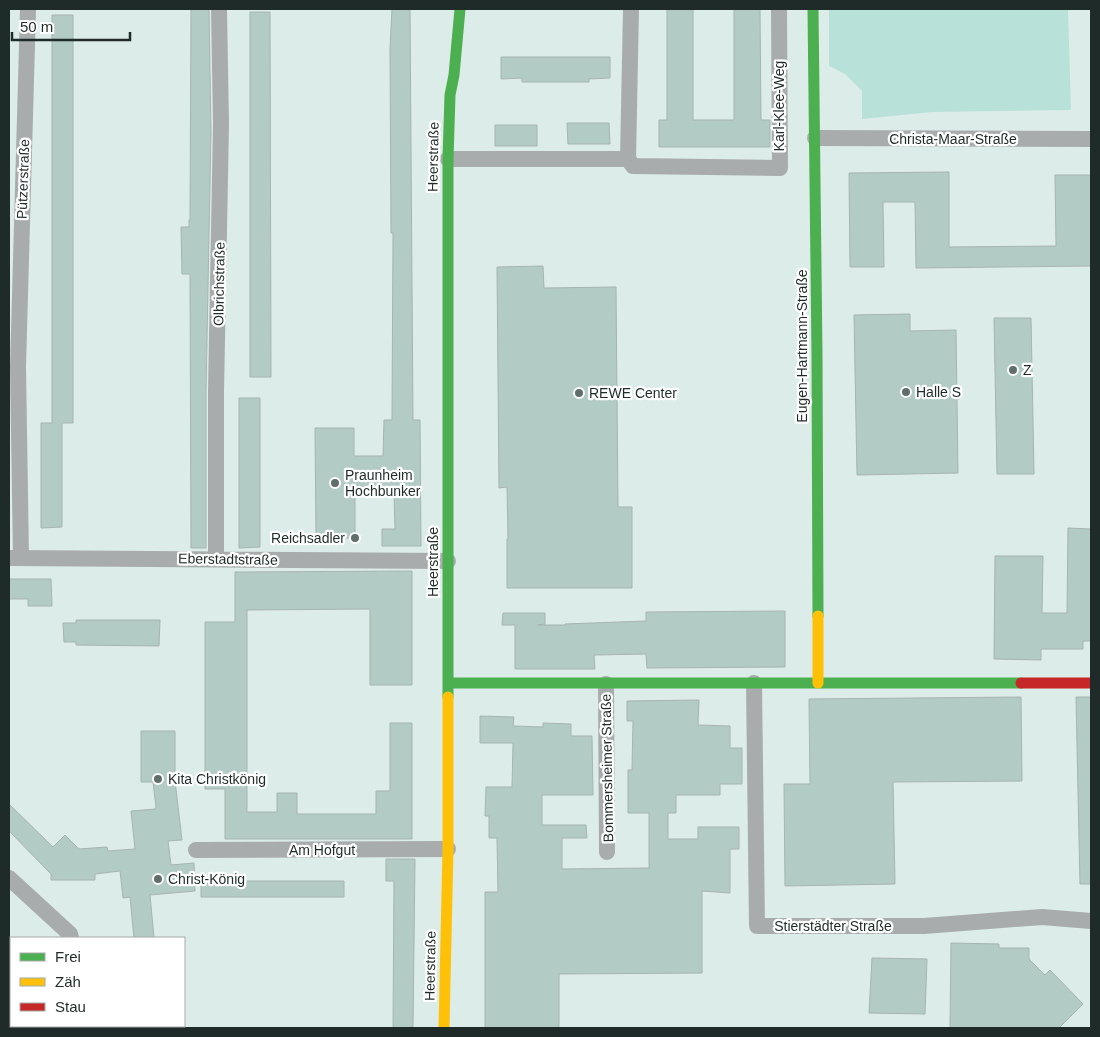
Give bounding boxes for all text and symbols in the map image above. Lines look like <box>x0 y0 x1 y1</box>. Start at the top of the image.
scale bar <box>12 10 130 42</box>
text: 50 m <box>20 18 53 35</box>
street label: Karl-Klee-Weg <box>771 61 787 151</box>
street label: Heerstraße <box>424 122 442 192</box>
street label: Christa-Maar-Straße <box>889 131 1017 147</box>
street label: Pützerstraße <box>14 138 32 219</box>
street label: Olbrichstraße <box>210 242 228 326</box>
street label: Eugen-Hartmann-Straße <box>794 269 810 423</box>
place label: Z <box>1023 362 1032 378</box>
marker: Z <box>1007 364 1019 376</box>
place label: Halle S <box>916 384 961 400</box>
place label: REWE Center <box>589 385 677 401</box>
marker: Halle S <box>900 386 912 398</box>
marker: REWE Center <box>573 387 585 399</box>
place label: Praunheim Hochbunker <box>345 467 421 499</box>
marker: Praunheim Hochbunker <box>329 477 341 489</box>
street label: Heerstraße <box>425 527 441 597</box>
place label: Reichsadler <box>271 530 345 546</box>
marker: Reichsadler <box>349 532 361 544</box>
street label: Eberstadtstraße <box>178 550 278 568</box>
street label: Bommersheimer Straße <box>598 693 616 842</box>
place label: Kita Christkönig <box>168 771 266 787</box>
marker: Kita Christkönig <box>152 773 164 785</box>
street label: Am Hofgut <box>289 842 355 858</box>
place label: Christ-König <box>168 871 245 887</box>
marker: Christ-König <box>152 873 164 885</box>
street label: Stierstädter Straße <box>774 918 892 934</box>
street label: Heerstraße <box>421 931 439 1001</box>
legend <box>10 937 185 1027</box>
text: Frei <box>55 948 81 965</box>
text: Zäh <box>55 973 81 990</box>
text: Stau <box>55 998 86 1015</box>

